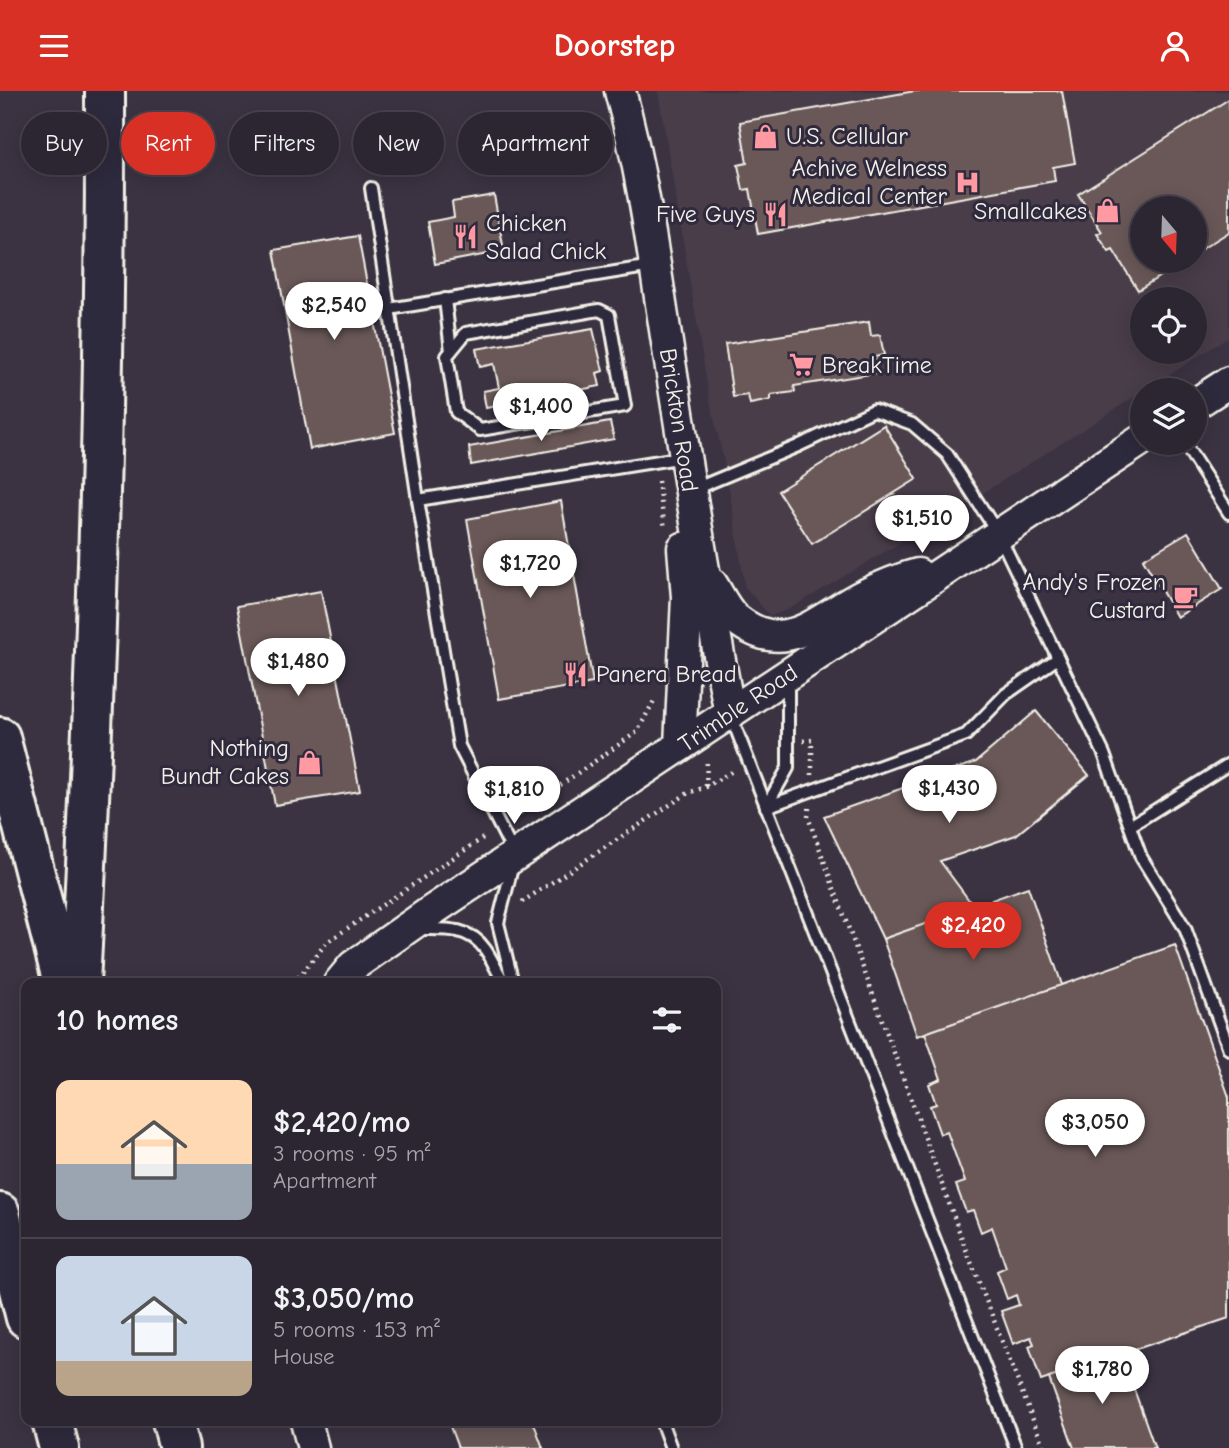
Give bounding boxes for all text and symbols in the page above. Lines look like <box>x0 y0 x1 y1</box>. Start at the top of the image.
icon: menu <box>35 27 73 65</box>
text: Doorstep <box>554 27 675 64</box>
icon: person <box>1156 27 1194 65</box>
chip: Buy <box>21 112 107 175</box>
chip: Rent <box>121 112 215 175</box>
chip: Filters <box>229 112 339 175</box>
chip: New <box>353 112 444 175</box>
chip: Apartment <box>458 112 613 175</box>
shop icon: U.S. Cellular <box>752 122 780 150</box>
place label: U.S. Cellular <box>786 122 908 150</box>
place label: Achive Welness Medical Center <box>792 154 947 210</box>
hospital icon: Achive Welness Medical Center <box>953 168 981 196</box>
north arrow <box>1130 196 1208 273</box>
map controls <box>1130 196 1207 455</box>
place label: Smallcakes <box>974 197 1087 225</box>
shop icon: Smallcakes <box>1093 197 1121 225</box>
place label: Five Guys <box>656 200 755 228</box>
restaurant icon: Five Guys <box>761 200 789 228</box>
place label: Chicken Salad Chick <box>486 209 607 265</box>
restaurant icon: Chicken Salad Chick <box>452 223 480 251</box>
pin: $2,540 <box>277 282 391 342</box>
button: locate <box>1130 287 1207 364</box>
text: $2,540 <box>301 291 367 318</box>
street label: Brickton Road <box>654 346 704 494</box>
supermarket icon: BreakTime <box>788 351 816 379</box>
place label: BreakTime <box>822 351 932 379</box>
button: layers <box>1130 378 1207 455</box>
pin: $1,400 <box>484 383 598 443</box>
text: $1,400 <box>509 392 573 419</box>
pin: $1,510 <box>865 496 979 555</box>
text: $1,510 <box>891 504 953 531</box>
pin: $1,720 <box>473 540 587 600</box>
text: $1,720 <box>499 549 561 576</box>
place label: Andy's Frozen Custard <box>1023 568 1166 624</box>
cafe icon: Andy's Frozen Custard <box>1172 582 1200 610</box>
pin: $1,480 <box>241 639 355 698</box>
text: $1,480 <box>267 647 330 674</box>
street label: Trimble Road <box>673 658 803 758</box>
restaurant icon: Panera Bread <box>562 660 590 688</box>
place label: Panera Bread <box>596 660 737 688</box>
place label: Nothing Bundt Cakes <box>161 734 289 790</box>
shop icon: Nothing Bundt Cakes <box>295 748 323 776</box>
pin: $1,430 <box>892 765 1006 825</box>
pin: $1,810 <box>457 767 571 826</box>
text: $1,430 <box>918 774 980 801</box>
text: $1,810 <box>483 775 545 802</box>
pin: $2,420 <box>916 903 1030 962</box>
text: $2,420 <box>940 911 1006 938</box>
icon: filters <box>648 1001 686 1039</box>
text: 10 homes <box>56 1003 178 1038</box>
pin: $3,050 <box>1038 1100 1152 1159</box>
text: $2,420/mo <box>273 1105 410 1140</box>
icon: home <box>112 1108 196 1192</box>
text: $3,050 <box>1061 1108 1129 1135</box>
text: 3 rooms · 95 m² <box>273 1140 431 1167</box>
text: Apartment <box>273 1167 376 1194</box>
text: $3,050/mo <box>273 1281 414 1316</box>
icon: home <box>112 1284 196 1368</box>
text: 5 rooms · 153 m² <box>273 1316 440 1343</box>
text: House <box>273 1343 335 1370</box>
pin: $1,780 <box>1045 1347 1159 1406</box>
text: $1,780 <box>1071 1355 1133 1382</box>

